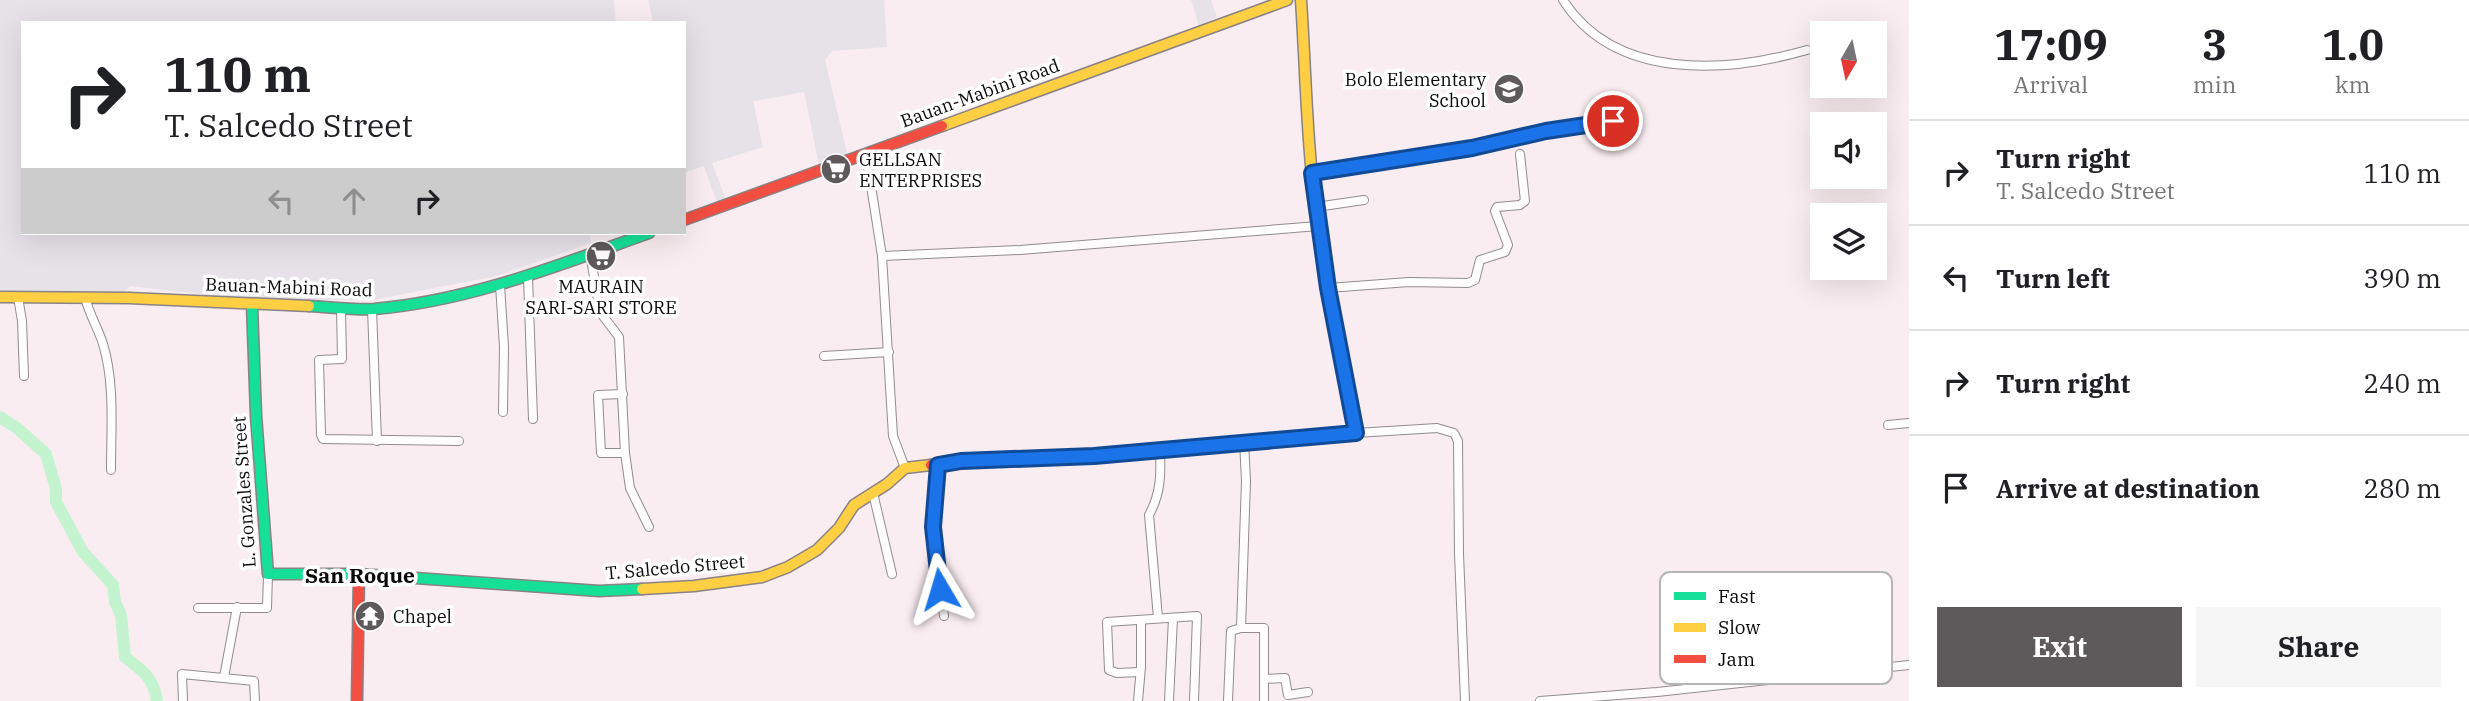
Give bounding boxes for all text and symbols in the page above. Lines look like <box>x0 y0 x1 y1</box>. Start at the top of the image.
text: 17:09 <box>1994 17 2108 72</box>
text: 3 <box>2202 17 2227 72</box>
text: 1.0 <box>2322 17 2384 72</box>
north arrow <box>1810 21 1886 98</box>
map controls <box>1810 21 1887 280</box>
text: 110 m <box>164 42 311 105</box>
icon: right <box>49 49 140 140</box>
street label: Bauan-Mabini Road <box>897 54 1063 132</box>
place label: Bolo Elementary School <box>1345 68 1486 112</box>
text: Arrival <box>2013 69 2088 99</box>
text: min <box>2193 69 2237 99</box>
text: km <box>2335 69 2370 99</box>
school or university icon: Bolo Elementary School <box>1492 72 1526 106</box>
pin <box>1583 91 1643 151</box>
icon: arrive <box>1594 102 1632 140</box>
text: T. Salcedo Street <box>164 104 413 146</box>
button: sound <box>1810 112 1887 189</box>
text: Turn right <box>1996 141 2130 175</box>
place label: GELLSAN ENTERPRISES <box>859 148 982 192</box>
supermarket icon: GELLSAN ENTERPRISES <box>819 152 853 186</box>
icon: right <box>1937 154 1975 192</box>
text: 110 m <box>2363 156 2441 190</box>
text: T. Salcedo Street <box>1996 175 2175 205</box>
icon: left <box>262 182 300 220</box>
icon: ahead <box>335 182 373 220</box>
icon: right <box>408 182 446 220</box>
button: layers <box>1810 203 1887 280</box>
supermarket icon: MAURAIN SARI-SARI STORE <box>584 239 618 273</box>
icon: left <box>1937 259 1975 297</box>
text: Turn left <box>1996 261 2110 295</box>
text: 390 m <box>2363 261 2441 295</box>
street label: Bauan-Mabini Road <box>205 273 373 301</box>
place label: MAURAIN SARI-SARI STORE <box>525 275 677 319</box>
icon: right <box>1937 364 1975 402</box>
text: Turn right <box>1996 366 2130 400</box>
text: 240 m <box>2363 366 2441 400</box>
street label: L. Gonzales Street <box>227 415 261 569</box>
icon: arrive <box>1937 469 1975 507</box>
text: Arrive at destination <box>1996 471 2260 505</box>
text: 280 m <box>2363 471 2441 505</box>
street label: T. Salcedo Street <box>604 549 746 585</box>
position arrow <box>903 552 977 626</box>
district label: San Roque <box>305 561 415 589</box>
legend <box>1660 572 1892 684</box>
text: Fast <box>1718 584 1756 608</box>
temple icon: Chapel <box>353 599 387 633</box>
place label: Chapel <box>393 605 452 628</box>
button: Exit <box>1937 607 2182 687</box>
button: Share <box>2196 607 2441 687</box>
text: Slow <box>1718 615 1760 639</box>
text: Jam <box>1718 647 1755 671</box>

